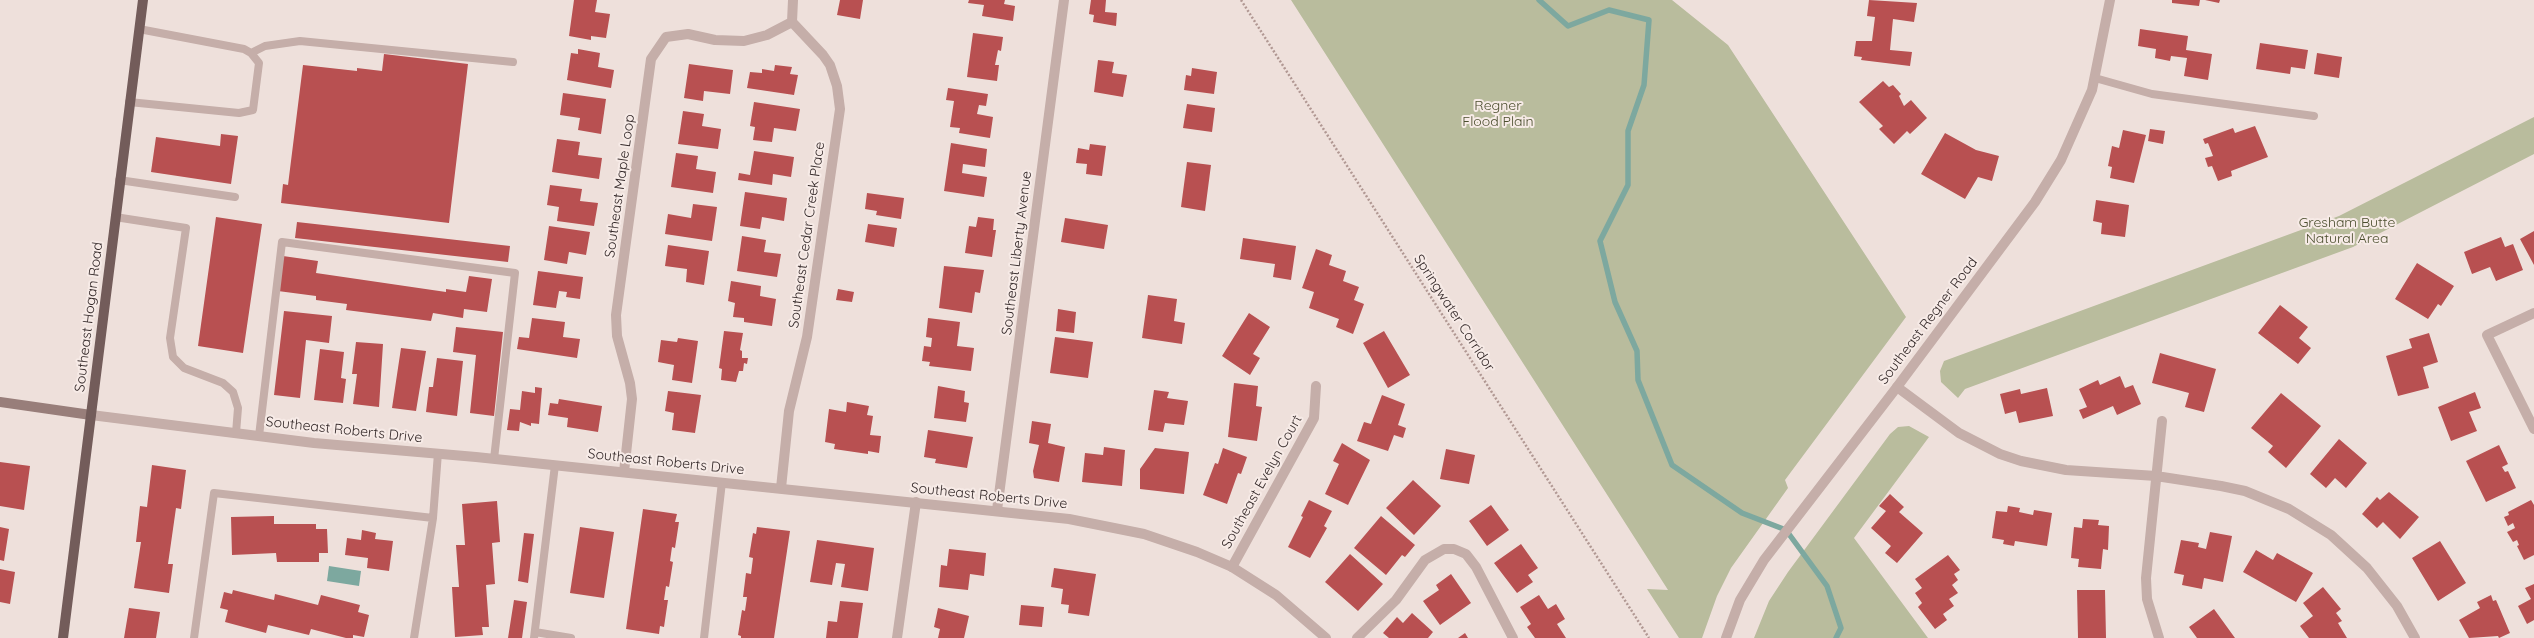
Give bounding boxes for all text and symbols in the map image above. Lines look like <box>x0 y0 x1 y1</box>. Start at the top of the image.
park label: Regner Flood Plain <box>1462 98 1534 130</box>
street label: Southeast Maple Loop <box>602 113 638 259</box>
street label: Southeast Cedar Creek Place <box>786 141 828 329</box>
street label: Southeast Liberty Avenue <box>999 170 1035 336</box>
park label: Gresham Butte Natural Area <box>2299 215 2395 248</box>
street label: Southeast Hogan Road <box>71 241 107 393</box>
street label: Springwater Corridor <box>1410 251 1498 375</box>
street label: Southeast Regner Road <box>1875 254 1981 388</box>
street label: Southeast Evelyn Court <box>1218 412 1306 552</box>
street label: Southeast Roberts Drive <box>265 413 423 447</box>
street label: Southeast Roberts Drive <box>587 445 745 479</box>
street label: Southeast Roberts Drive <box>910 479 1068 513</box>

